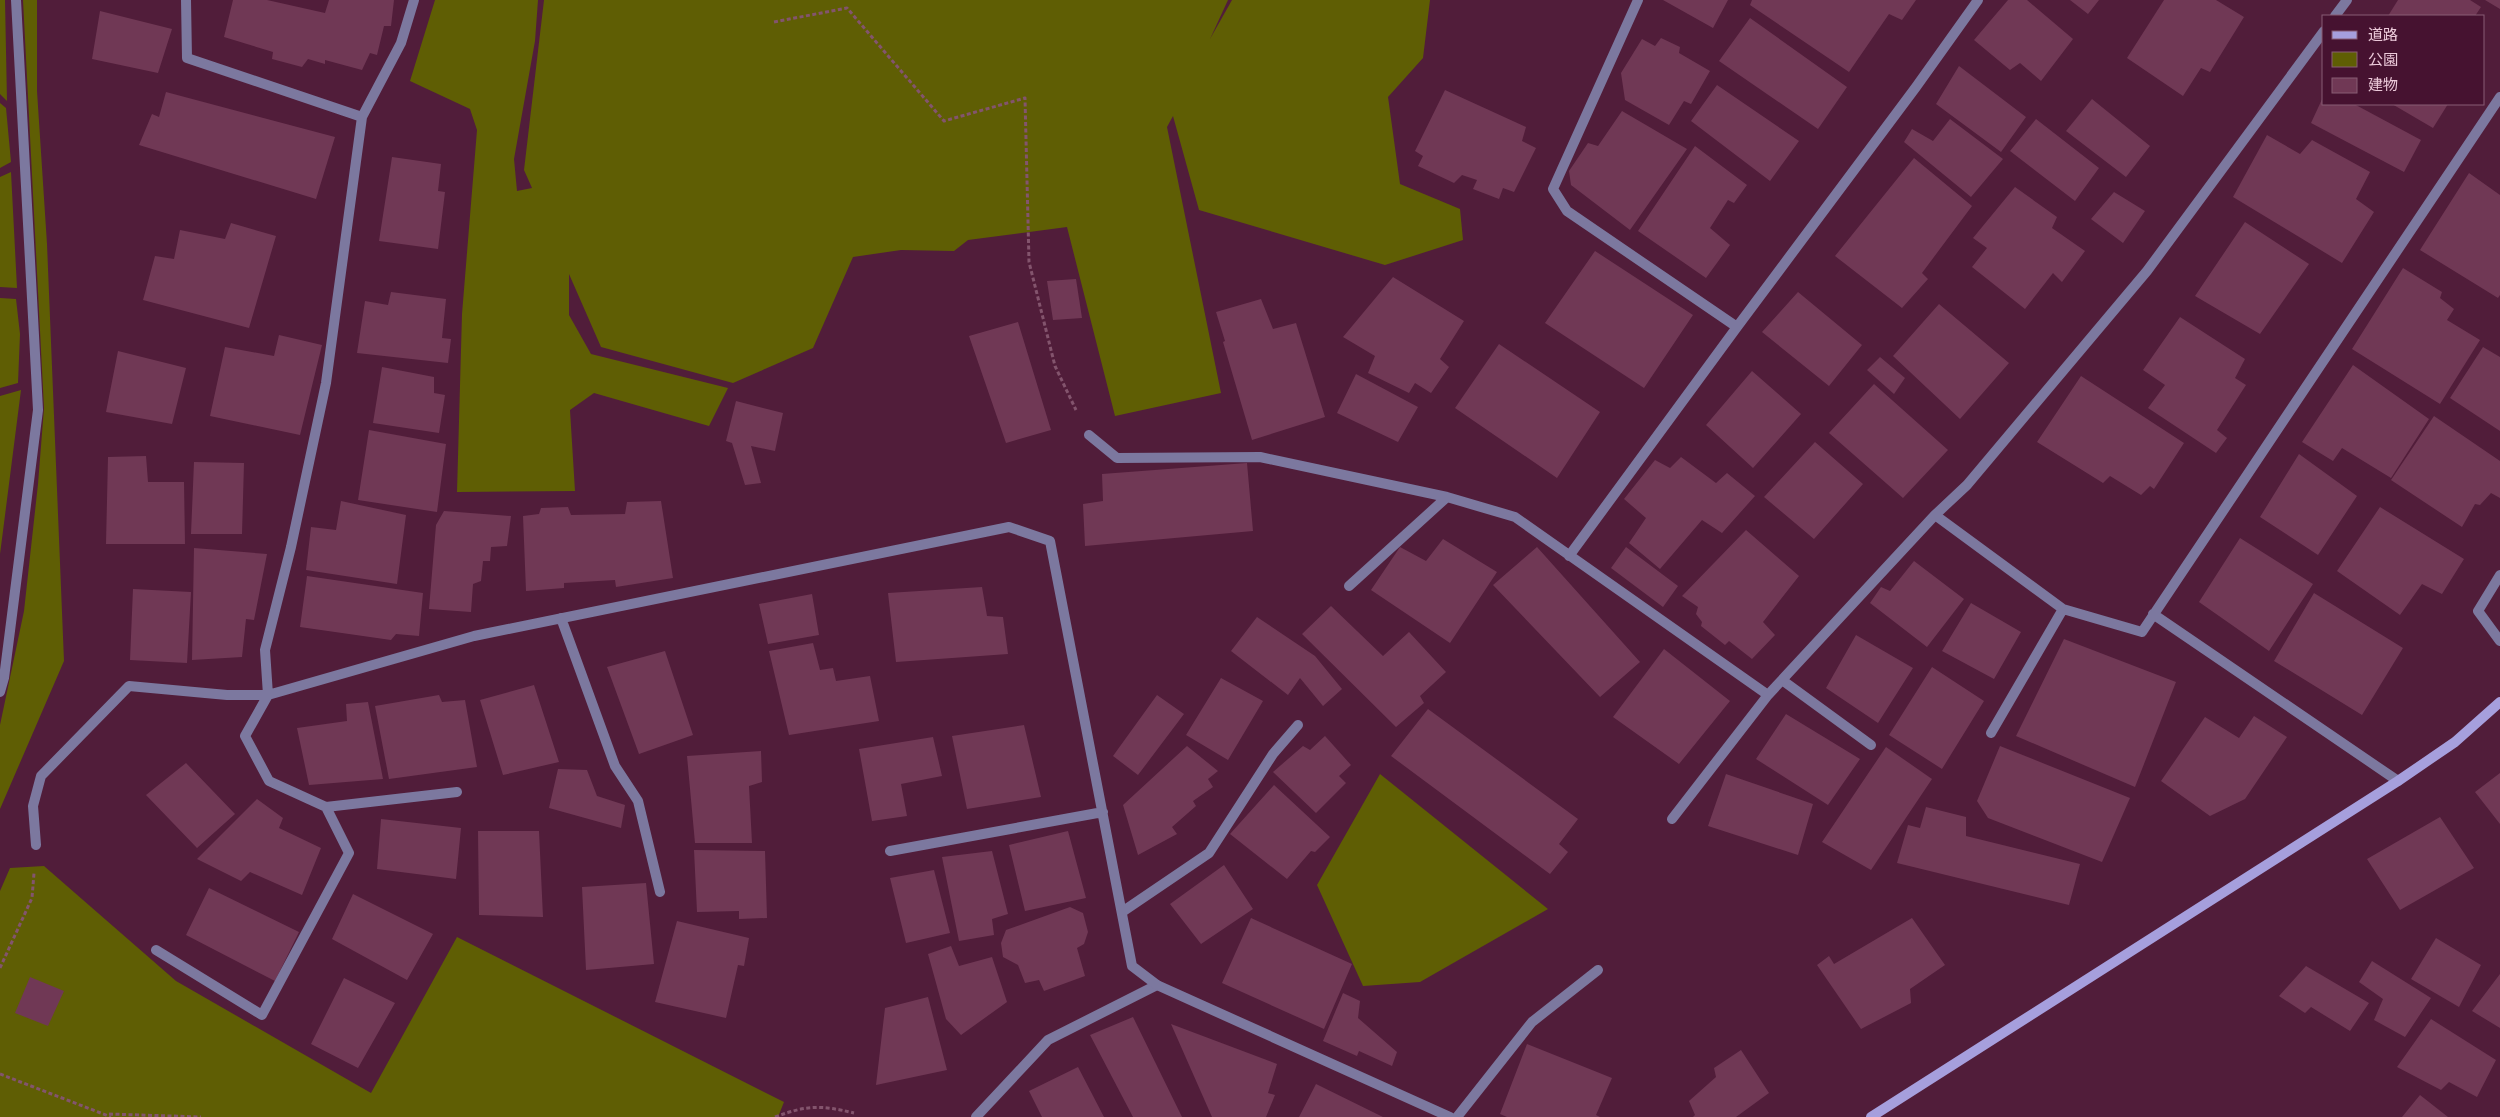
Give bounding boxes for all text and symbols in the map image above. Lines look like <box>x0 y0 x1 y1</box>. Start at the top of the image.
legend <box>2322 15 2485 105</box>
text: 道路 <box>2368 24 2398 44</box>
text: 公園 <box>2368 49 2398 69</box>
text: 建物 <box>2368 74 2398 94</box>

